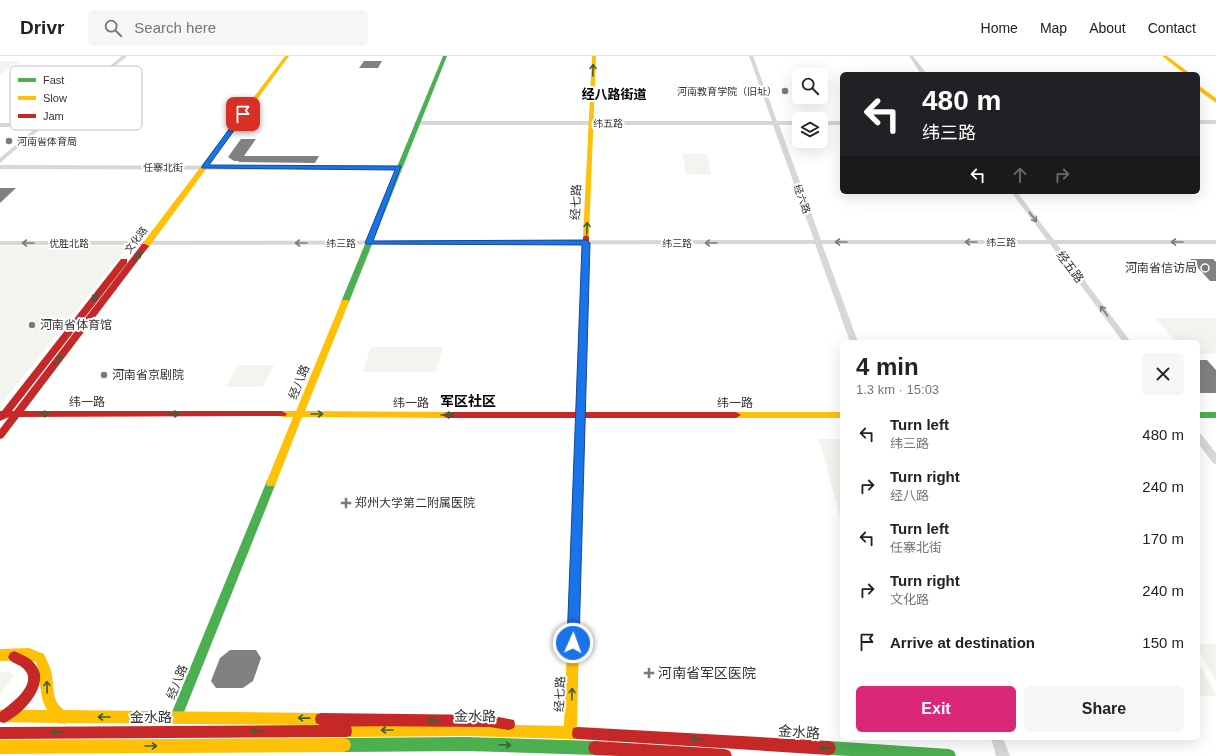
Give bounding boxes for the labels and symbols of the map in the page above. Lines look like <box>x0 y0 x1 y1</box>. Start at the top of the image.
one-way arrow <box>590 64 597 77</box>
legend <box>10 66 142 130</box>
text: Fast <box>43 74 64 86</box>
place label: 河南教育学院（旧址） <box>677 86 777 97</box>
marker: 河南教育学院（旧址） <box>780 86 790 96</box>
district label: 经八路街道 <box>581 87 647 102</box>
text: Slow <box>43 92 67 104</box>
pin <box>226 97 260 131</box>
text: Jam <box>43 110 64 122</box>
street label: 纬五路 <box>593 118 623 129</box>
marker: 河南省体育局 <box>4 136 14 146</box>
place label: 河南省体育局 <box>17 136 77 147</box>
street label: 任寨北街 <box>143 162 183 173</box>
street label: 经六路 <box>792 183 812 215</box>
street label: 经七路 <box>568 184 584 220</box>
one-way arrow <box>1028 212 1037 223</box>
one-way arrow <box>583 222 590 235</box>
street label: 文化路 <box>123 225 149 255</box>
street label: 纬三路 <box>986 237 1016 248</box>
street label: 优胜北路 <box>49 238 89 249</box>
street label: 纬三路 <box>326 238 356 249</box>
street label: 纬三路 <box>662 238 692 249</box>
one-way arrow <box>835 238 848 246</box>
one-way arrow <box>965 238 978 246</box>
one-way arrow <box>1171 238 1184 246</box>
one-way arrow <box>22 239 35 247</box>
one-way arrow <box>295 239 308 247</box>
one-way arrow <box>705 239 718 247</box>
street label: 经五路 <box>1054 248 1086 286</box>
one-way arrow <box>133 252 141 263</box>
place label: 河南省信访局 <box>1125 261 1197 275</box>
marker: 河南省信访局 <box>1200 263 1210 273</box>
one-way arrow <box>92 291 101 302</box>
one-way arrow <box>1099 305 1108 316</box>
place label: 河南省体育馆 <box>40 318 112 332</box>
marker: 河南省体育馆 <box>27 320 37 330</box>
one-way arrow <box>54 355 62 366</box>
street label: 经八路 <box>286 363 312 401</box>
place label: 河南省京剧院 <box>112 368 184 382</box>
marker: 河南省京剧院 <box>99 370 109 380</box>
district label: 军区社区 <box>440 393 496 409</box>
street label: 纬一路 <box>69 395 105 409</box>
street label: 纬一路 <box>393 396 429 410</box>
street label: 纬一路 <box>717 396 753 410</box>
one-way arrow <box>36 410 49 418</box>
one-way arrow <box>166 410 179 418</box>
one-way arrow <box>310 410 323 418</box>
one-way arrow <box>440 411 453 419</box>
place label: 郑州大学第二附属医院 <box>355 496 475 510</box>
marker: 郑州大学第二附属医院 <box>340 497 352 509</box>
position arrow <box>552 622 594 664</box>
street label: 经八路 <box>164 663 190 701</box>
place label: 河南省军区医院 <box>658 665 756 681</box>
marker: 河南省军区医院 <box>643 667 655 679</box>
street label: 经七路 <box>552 676 568 712</box>
one-way arrow <box>43 681 51 694</box>
one-way arrow <box>568 688 575 701</box>
street label: 金水路 <box>454 708 496 724</box>
street label: 金水路 <box>130 709 172 725</box>
one-way arrow <box>98 713 111 721</box>
one-way arrow <box>298 714 311 722</box>
one-way arrow <box>428 716 441 724</box>
street label: 金水路 <box>777 723 821 741</box>
one-way arrow <box>381 726 394 734</box>
one-way arrow <box>251 727 264 735</box>
one-way arrow <box>51 728 64 736</box>
one-way arrow <box>691 736 704 743</box>
one-way arrow <box>498 741 511 749</box>
one-way arrow <box>144 742 157 750</box>
one-way arrow <box>820 744 833 751</box>

